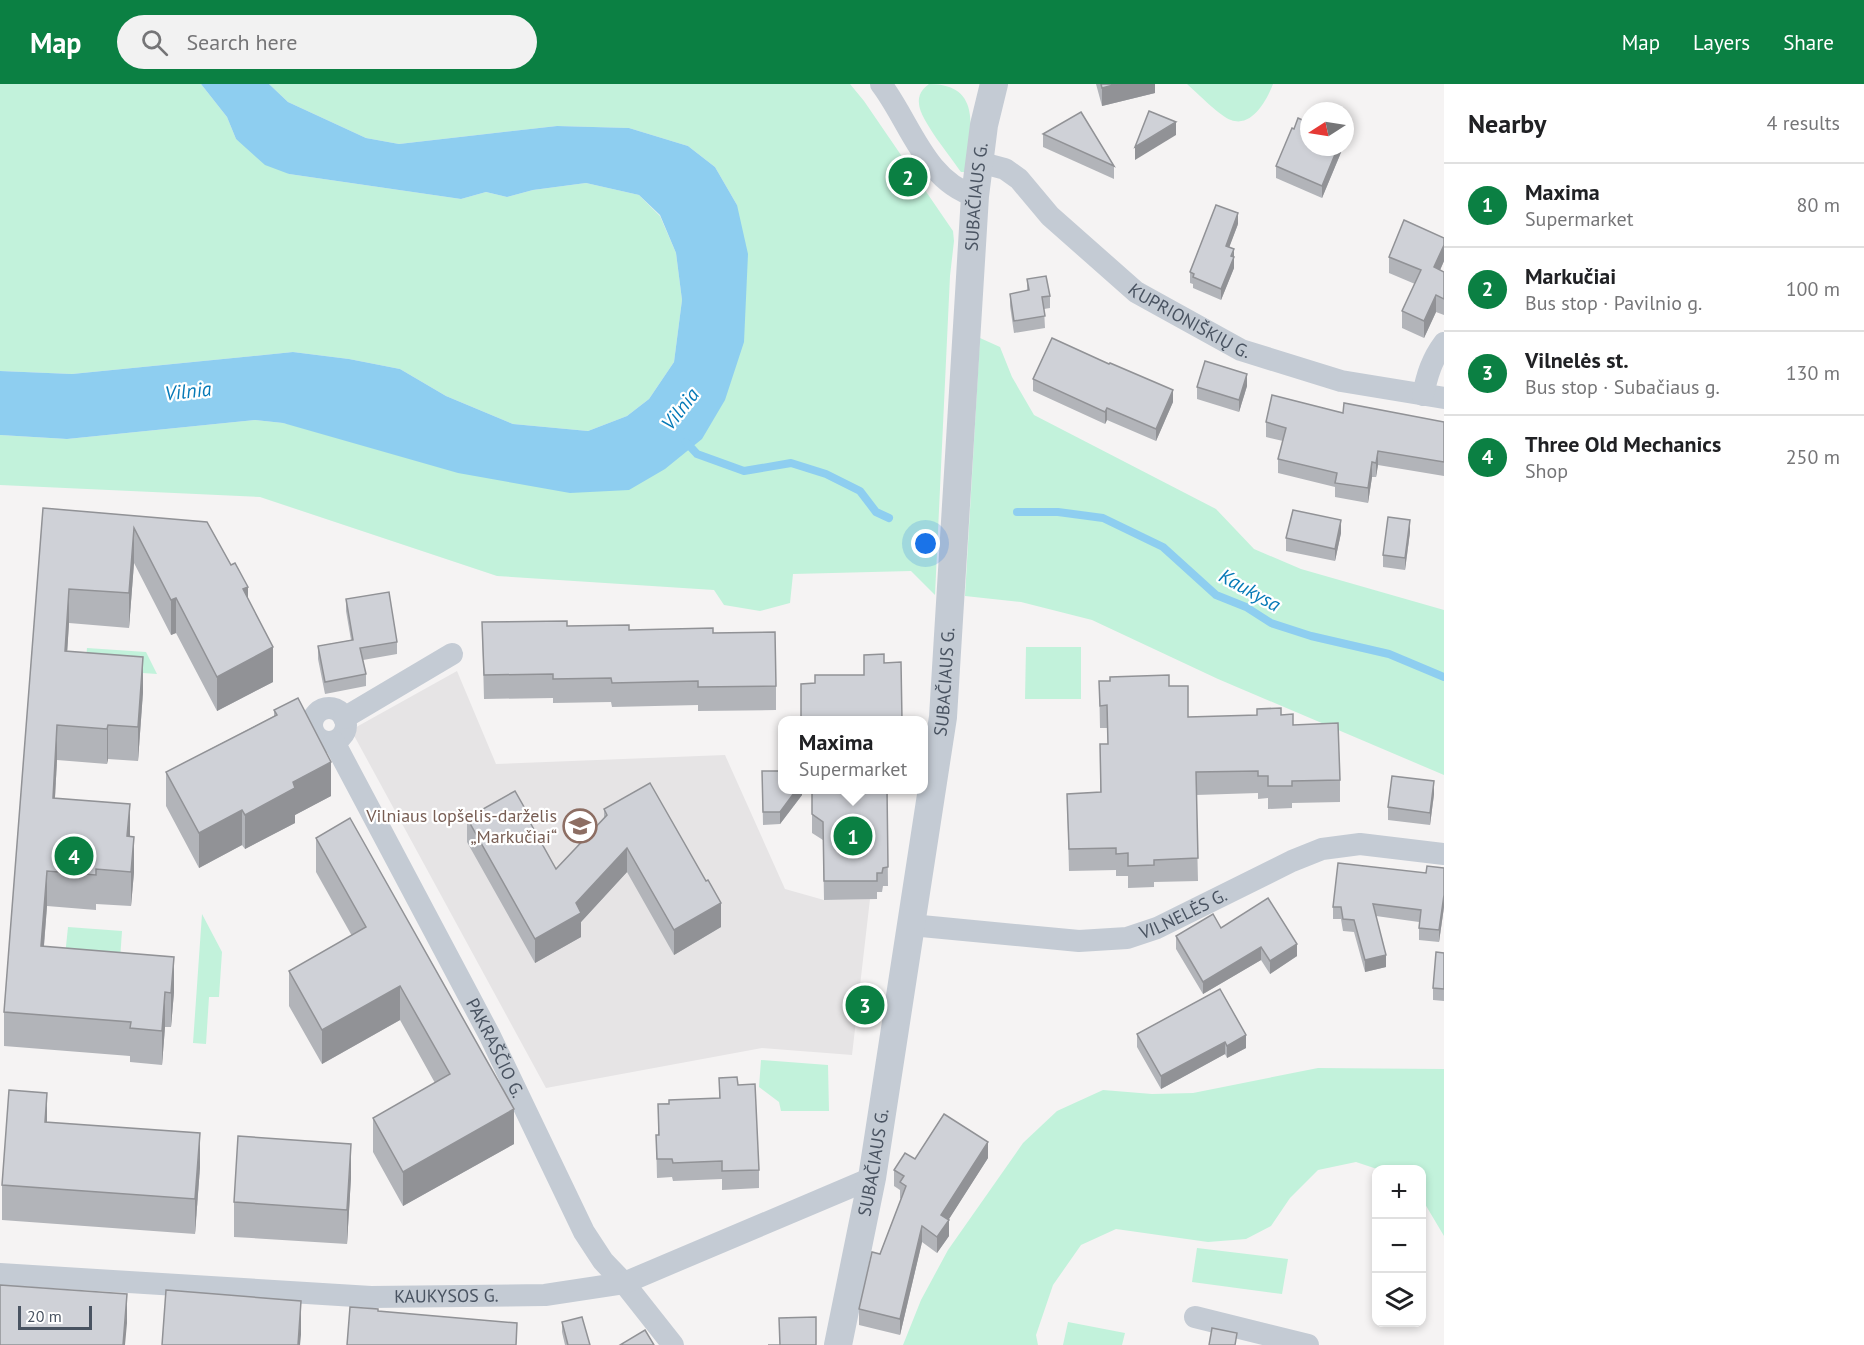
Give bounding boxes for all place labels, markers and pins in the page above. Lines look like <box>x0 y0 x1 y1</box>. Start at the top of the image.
pin: 2 <box>888 154 928 200</box>
place label: Vilniaus lopšelis-darželis „Markučiai“ <box>365 804 557 848</box>
school or university icon: Vilniaus lopšelis-darželis „Markučiai“ <box>562 808 598 844</box>
pin: 1 <box>834 814 872 858</box>
pin: 4 <box>54 834 94 878</box>
pin: 3 <box>846 982 884 1028</box>

